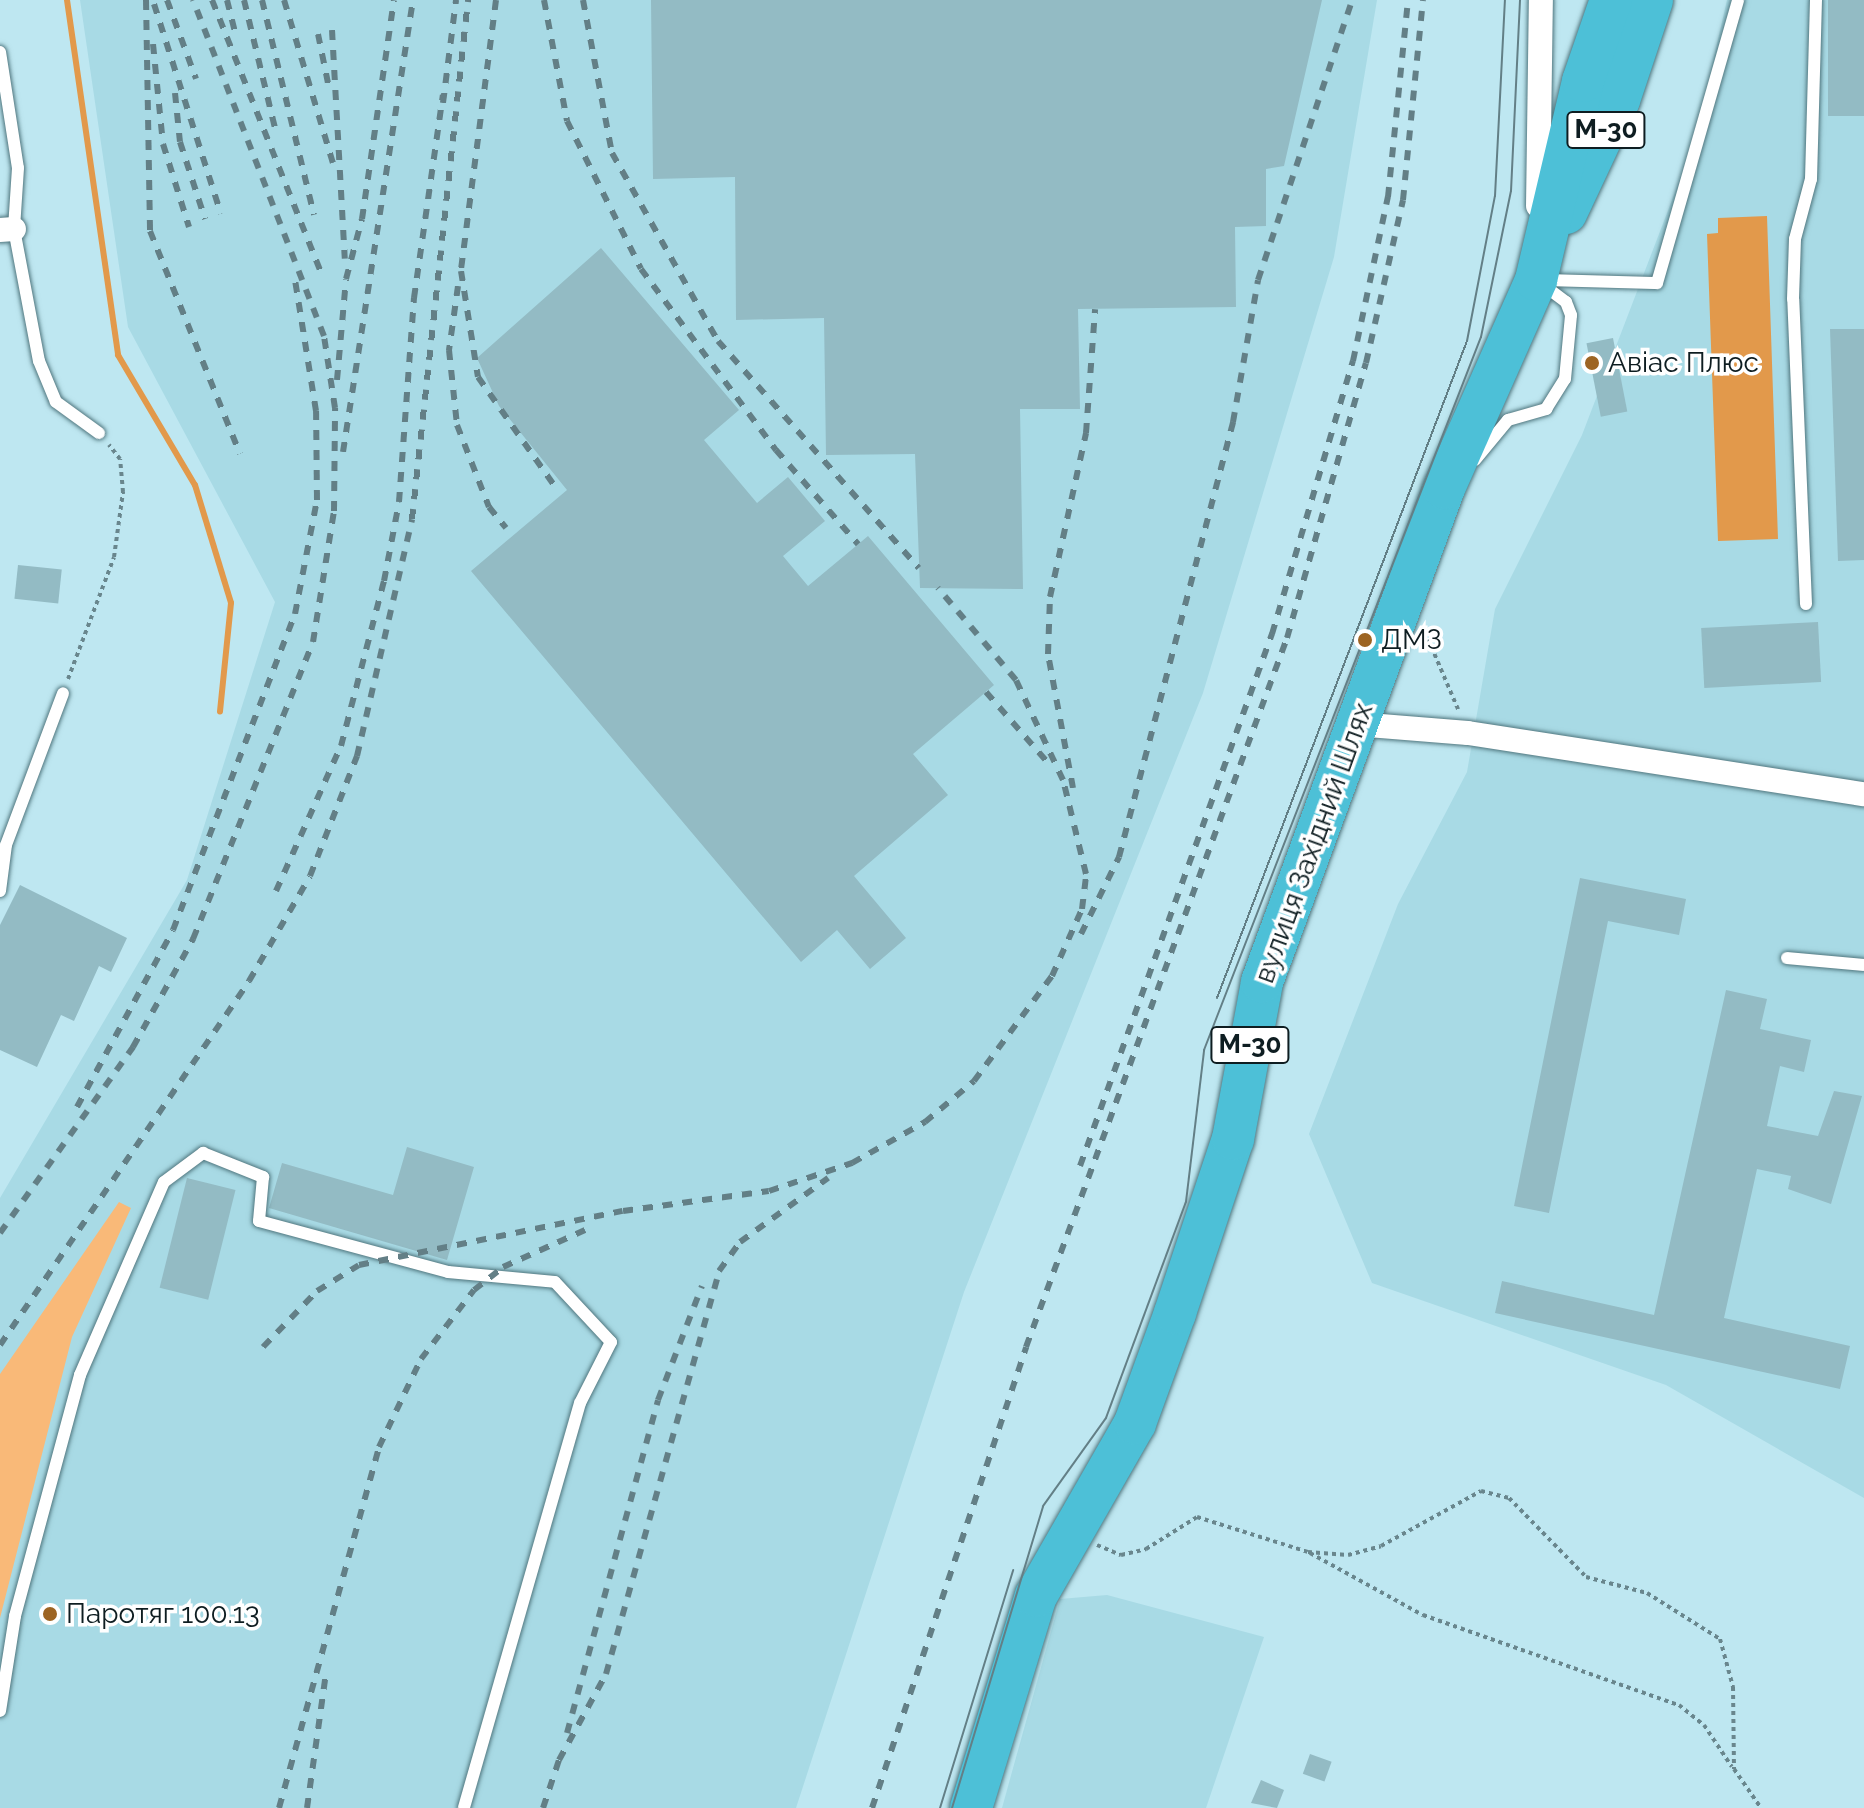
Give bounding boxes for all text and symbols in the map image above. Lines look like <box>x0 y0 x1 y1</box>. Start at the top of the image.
road number: М-30 <box>1566 108 1646 152</box>
place label: Авіас Плюс <box>1608 346 1759 380</box>
marker: Авіас Плюс <box>1583 354 1601 372</box>
place label: ДМЗ <box>1381 623 1442 657</box>
marker: ДМЗ <box>1356 631 1374 649</box>
street label: вулиця Західний Шлях <box>1248 698 1380 988</box>
road number: М-30 <box>1210 1023 1290 1067</box>
place label: Паротяг 100.13 <box>66 1597 260 1631</box>
marker: Паротяг 100.13 <box>41 1605 59 1623</box>

